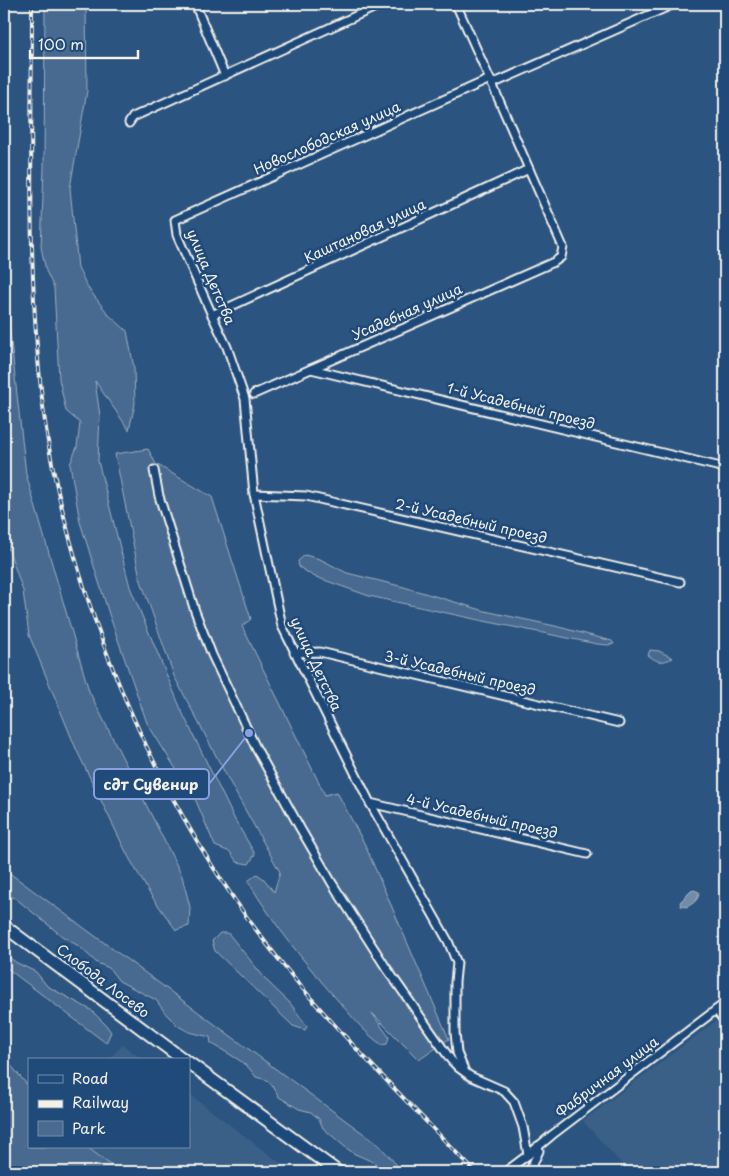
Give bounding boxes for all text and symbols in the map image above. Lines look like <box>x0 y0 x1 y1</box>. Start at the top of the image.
scale bar <box>30 28 138 60</box>
text: 100 m <box>38 32 84 55</box>
street label: Новослободская улица <box>250 96 404 179</box>
street label: Каштановая улица <box>301 193 429 268</box>
street label: улица Детства <box>182 226 241 328</box>
street label: Усадебная улица <box>348 278 466 345</box>
street label: 1-й Усадебный проезд <box>445 377 597 434</box>
street label: 2-й Усадебный проезд <box>393 493 549 548</box>
street label: улица Детства <box>285 613 348 715</box>
street label: 3-й Усадебный проезд <box>382 645 538 700</box>
callout: сдт Сувенир <box>94 769 209 799</box>
text: сдт Сувенир <box>104 772 198 795</box>
street label: 4-й Усадебный проезд <box>404 788 560 843</box>
street label: Слобода Лосево <box>52 939 154 1023</box>
street label: Фабричная улица <box>551 1031 663 1122</box>
legend <box>28 1058 190 1148</box>
text: Road <box>72 1066 108 1089</box>
text: Railway <box>72 1090 129 1113</box>
text: Park <box>72 1116 106 1139</box>

